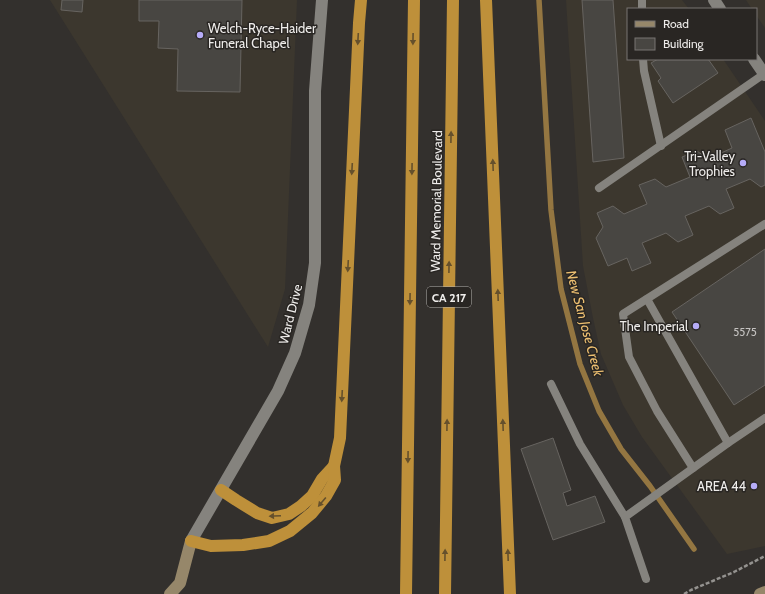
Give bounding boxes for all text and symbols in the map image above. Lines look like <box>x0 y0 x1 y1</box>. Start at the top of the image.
legend <box>627 8 757 60</box>
text: Road <box>663 16 689 31</box>
place label: Welch-Ryce-Haider Funeral Chapel <box>208 20 317 51</box>
marker: Welch-Ryce-Haider Funeral Chapel <box>195 30 205 40</box>
one-way arrow <box>355 33 362 45</box>
one-way arrow <box>410 33 417 45</box>
text: Building <box>663 36 705 51</box>
street label: Ward Memorial Boulevard <box>427 130 445 272</box>
one-way arrow <box>448 130 454 143</box>
place label: Tri-Valley Trophies <box>684 148 736 179</box>
one-way arrow <box>490 158 496 171</box>
marker: Tri-Valley Trophies <box>738 158 748 168</box>
one-way arrow <box>349 163 356 175</box>
one-way arrow <box>409 163 415 176</box>
one-way arrow <box>345 260 351 273</box>
one-way arrow <box>446 260 452 273</box>
water label: New San Jose Creek <box>562 268 608 379</box>
street label: Ward Drive <box>275 282 305 346</box>
road number: CA 217 <box>427 287 471 307</box>
one-way arrow <box>495 288 501 301</box>
one-way arrow <box>407 293 413 306</box>
place label: The Imperial <box>620 318 688 334</box>
marker: The Imperial <box>691 321 701 331</box>
house number: 5575 <box>733 325 757 339</box>
one-way arrow <box>338 390 345 402</box>
one-way arrow <box>444 418 450 431</box>
one-way arrow <box>500 419 507 431</box>
one-way arrow <box>405 451 411 464</box>
place label: AREA 44 <box>697 478 746 494</box>
marker: AREA 44 <box>749 481 759 491</box>
one-way arrow <box>317 496 326 507</box>
one-way arrow <box>268 513 281 519</box>
one-way arrow <box>442 548 448 561</box>
one-way arrow <box>505 549 512 561</box>

